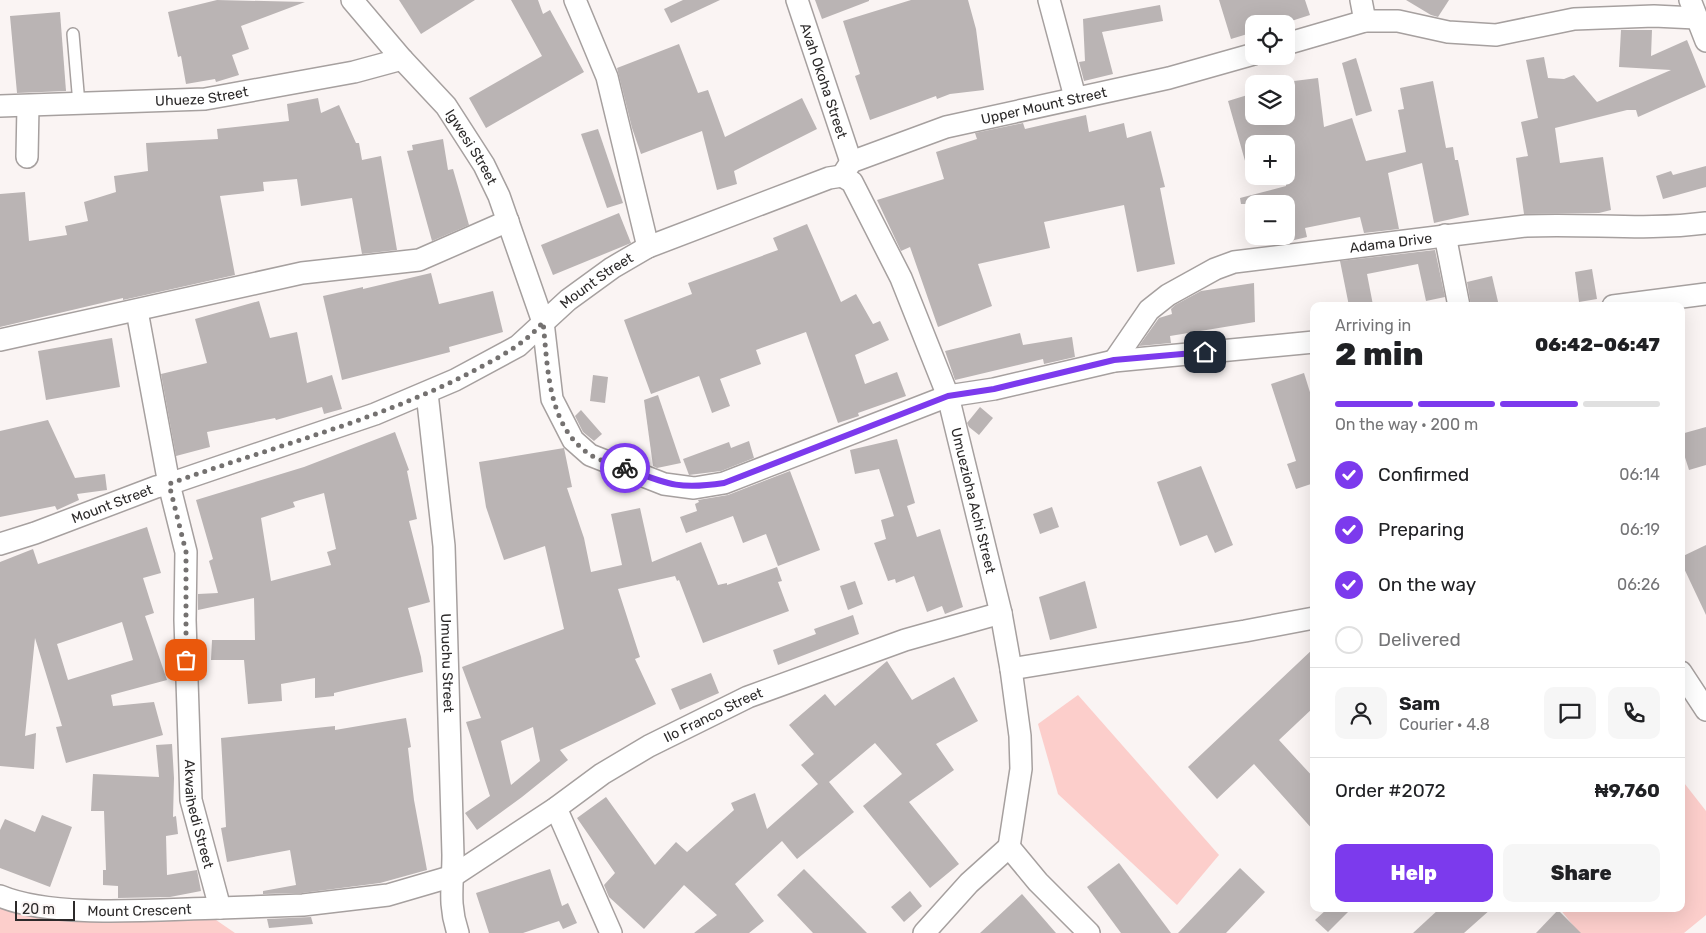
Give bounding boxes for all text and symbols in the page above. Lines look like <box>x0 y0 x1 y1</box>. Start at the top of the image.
map controls <box>1245 15 1295 245</box>
button: locate <box>1245 15 1295 65</box>
street label: Avah Okoha Street <box>796 21 851 141</box>
button: layers <box>1245 75 1295 125</box>
street label: Uhueze Street <box>155 83 250 110</box>
street label: Upper Mount Street <box>979 84 1109 128</box>
street label: Igwesi Street <box>441 106 501 188</box>
button: + <box>1245 135 1295 185</box>
button: − <box>1245 195 1295 245</box>
street label: Adama Drive <box>1349 230 1433 257</box>
street label: Mount Street <box>557 249 637 312</box>
text: Arriving in <box>1335 316 1411 335</box>
pin <box>1184 331 1226 373</box>
text: 06:42–06:47 <box>1535 333 1660 356</box>
text: 2 min <box>1335 335 1424 373</box>
icon: home <box>1191 338 1219 366</box>
text: On the way · 200 m <box>1335 415 1478 434</box>
street label: Umuezioha Achi Street <box>947 426 999 576</box>
courier <box>600 443 650 493</box>
icon: bike <box>611 454 639 482</box>
icon: check <box>1335 461 1363 489</box>
text: Confirmed <box>1378 463 1469 486</box>
text: 06:14 <box>1619 465 1660 484</box>
street label: Mount Street <box>69 481 156 527</box>
icon: check <box>1335 516 1363 544</box>
text: Preparing <box>1378 518 1464 541</box>
text: 06:19 <box>1620 520 1660 539</box>
icon: check <box>1335 571 1363 599</box>
text: On the way <box>1378 573 1476 596</box>
text: 06:26 <box>1617 575 1660 594</box>
street label: Umuchu Street <box>437 613 457 713</box>
text: Delivered <box>1378 628 1461 651</box>
pin <box>165 639 207 681</box>
icon: bag <box>172 646 200 674</box>
street label: Ilo Franco Street <box>661 684 765 746</box>
button: person <box>1335 687 1387 739</box>
button: chat <box>1544 687 1596 739</box>
button: phone <box>1608 687 1660 739</box>
text: Sam <box>1399 692 1440 715</box>
text: Courier · 4.8 <box>1399 715 1490 734</box>
street label: Akwaihedi Street <box>181 759 217 871</box>
text: Order #2072 <box>1335 779 1446 802</box>
text: ₦9,760 <box>1595 779 1660 802</box>
button: Help <box>1335 844 1493 902</box>
button: Share <box>1503 844 1660 902</box>
scale bar <box>15 898 75 921</box>
text: 20 m <box>22 901 55 918</box>
street label: Mount Crescent <box>87 901 192 920</box>

